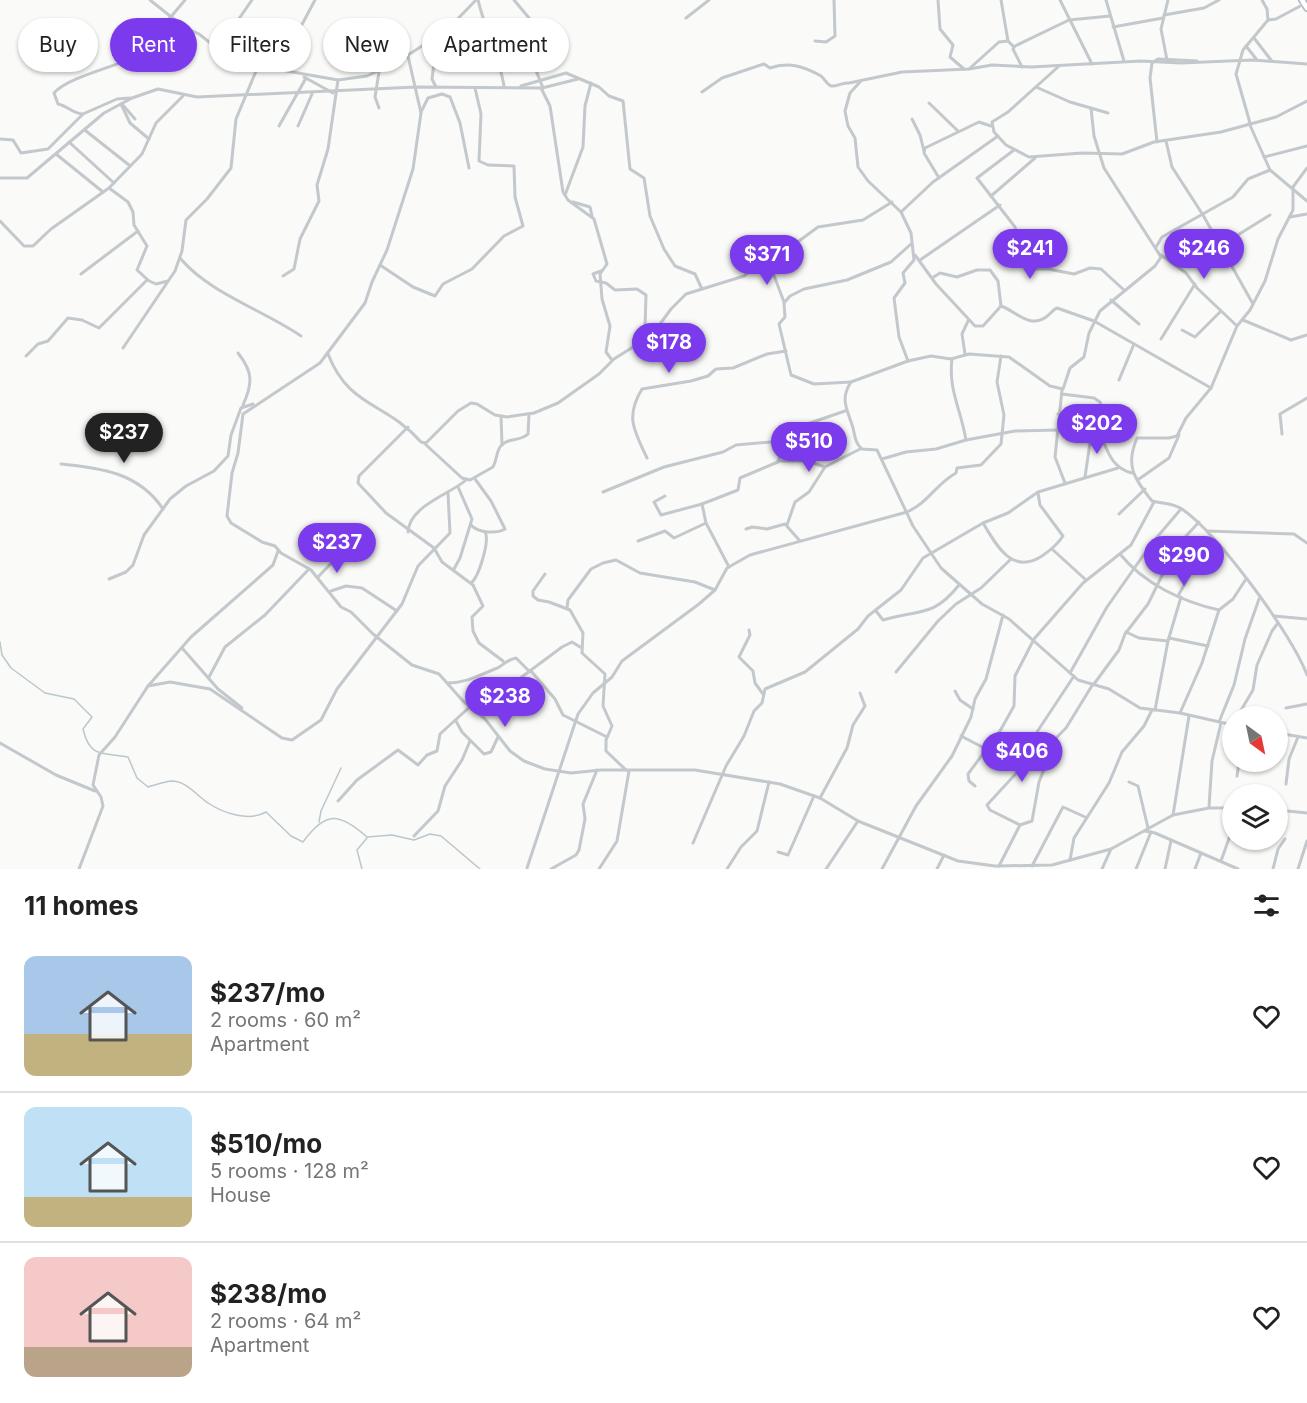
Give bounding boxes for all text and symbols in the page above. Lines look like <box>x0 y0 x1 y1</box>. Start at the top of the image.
chip: Buy <box>18 18 98 72</box>
chip: Rent <box>110 18 197 72</box>
chip: Filters <box>209 18 311 72</box>
chip: New <box>323 18 410 72</box>
chip: Apartment <box>422 18 569 72</box>
pin: $241 <box>994 229 1066 280</box>
pin: $246 <box>1168 229 1240 280</box>
pin: $371 <box>731 235 803 286</box>
text: $241 <box>1007 236 1053 260</box>
text: $246 <box>1178 236 1230 260</box>
text: $371 <box>744 242 790 266</box>
pin: $178 <box>633 323 705 374</box>
text: $178 <box>646 330 692 354</box>
pin: $202 <box>1061 404 1133 455</box>
text: $202 <box>1071 411 1123 435</box>
pin: $237 <box>88 413 160 464</box>
text: $237 <box>99 420 149 444</box>
pin: $510 <box>773 422 845 473</box>
text: $510 <box>785 429 833 453</box>
pin: $237 <box>301 523 373 574</box>
text: $237 <box>312 530 362 554</box>
pin: $290 <box>1148 536 1220 587</box>
text: $290 <box>1158 543 1210 567</box>
pin: $238 <box>469 677 541 728</box>
text: $238 <box>479 684 531 708</box>
north arrow <box>1222 706 1288 772</box>
map controls <box>1222 706 1288 850</box>
pin: $406 <box>986 732 1058 783</box>
text: $406 <box>995 739 1049 763</box>
button: layers <box>1222 784 1288 850</box>
icon: filters <box>1250 889 1283 922</box>
text: 11 homes <box>24 890 139 921</box>
text: $237/mo <box>210 977 325 1008</box>
icon: home <box>72 980 144 1052</box>
icon: heart <box>1250 1000 1283 1033</box>
text: 2 rooms · 60 m² <box>210 1008 361 1032</box>
text: Apartment <box>210 1032 309 1056</box>
text: $510/mo <box>210 1128 322 1159</box>
icon: home <box>72 1131 144 1203</box>
icon: heart <box>1250 1151 1283 1184</box>
text: 5 rooms · 128 m² <box>210 1159 369 1183</box>
text: House <box>210 1183 271 1207</box>
text: $238/mo <box>210 1278 327 1309</box>
icon: home <box>72 1281 144 1353</box>
icon: heart <box>1250 1301 1283 1334</box>
text: 2 rooms · 64 m² <box>210 1309 361 1333</box>
text: Apartment <box>210 1333 309 1357</box>

